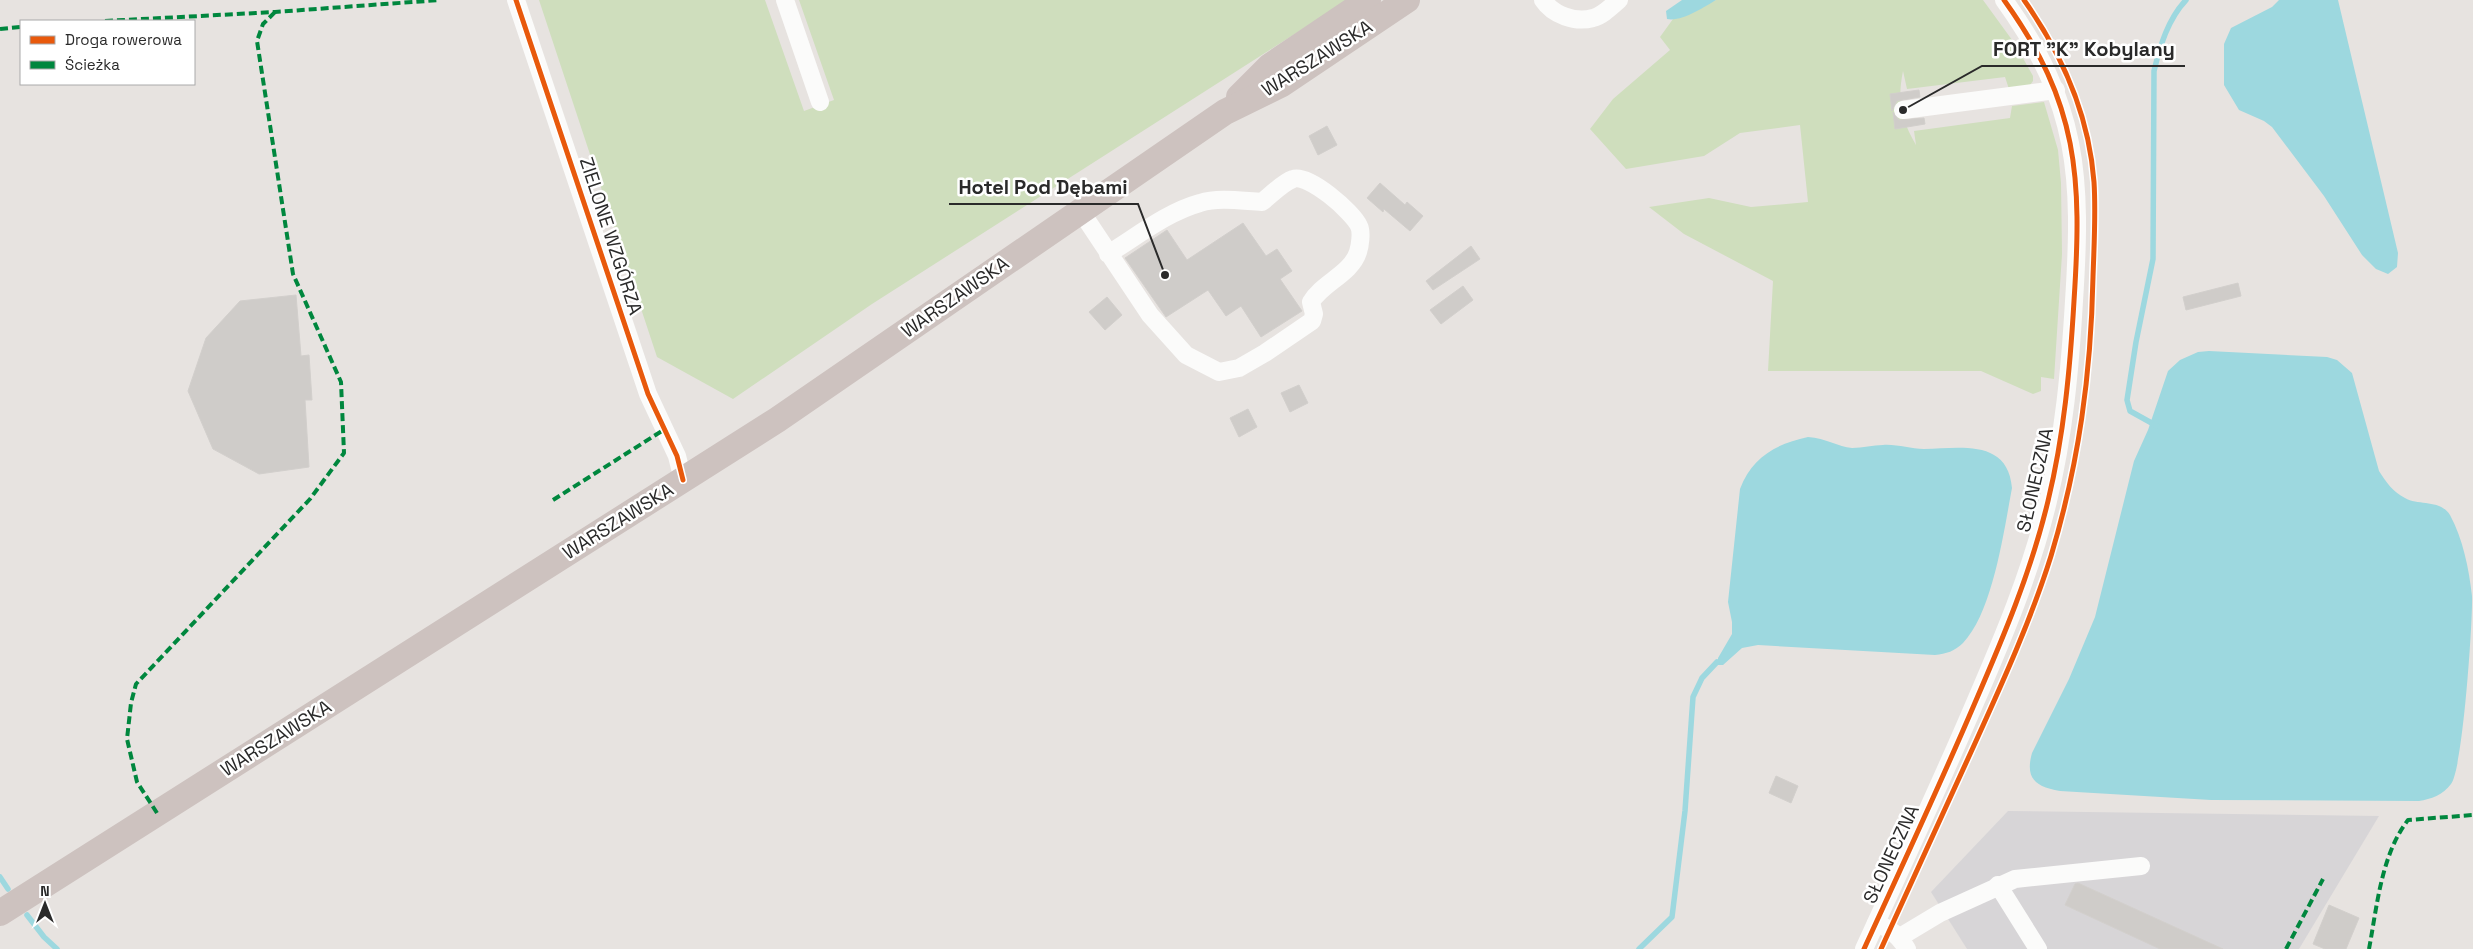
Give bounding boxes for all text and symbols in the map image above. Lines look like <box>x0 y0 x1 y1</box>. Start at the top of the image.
street label: WARSZAWSKA <box>1257 14 1377 102</box>
legend <box>20 20 195 85</box>
text: Droga rowerowa <box>65 30 182 49</box>
callout: FORT "K" Kobylany <box>1982 31 2185 66</box>
text: FORT "K" Kobylany <box>1993 36 2175 62</box>
text: Ścieżka <box>65 55 120 74</box>
street label: ZIELONE WZGÓRZA <box>574 154 648 318</box>
callout: Hotel Pod Dębami <box>949 169 1138 204</box>
text: Hotel Pod Dębami <box>958 174 1128 200</box>
street label: WARSZAWSKA <box>896 251 1014 343</box>
street label: SŁONECZNA <box>2011 425 2059 535</box>
street label: WARSZAWSKA <box>558 477 678 565</box>
street label: WARSZAWSKA <box>216 694 336 782</box>
street label: SŁONECZNA <box>1857 801 1925 907</box>
north arrow <box>20 879 70 929</box>
text: N <box>40 882 50 900</box>

